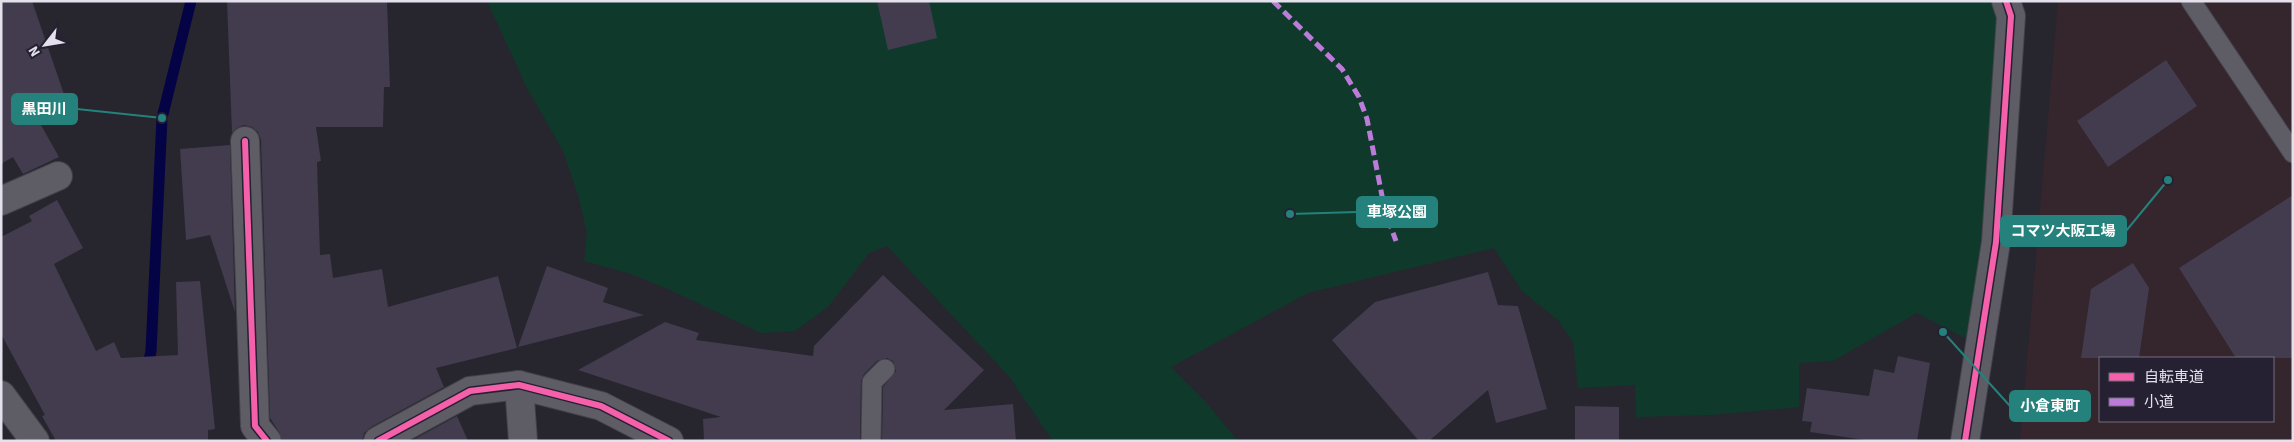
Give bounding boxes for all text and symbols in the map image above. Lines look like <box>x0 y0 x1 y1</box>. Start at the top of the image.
north arrow <box>20 20 70 70</box>
text: N <box>24 42 46 60</box>
callout: 黒田川 <box>12 94 77 124</box>
text: 黒田川 <box>21 99 67 120</box>
callout: 車塚公園 <box>1357 197 1437 227</box>
text: 車塚公園 <box>1367 202 1427 223</box>
callout: コマツ大阪工場 <box>2001 216 2126 246</box>
text: コマツ大阪工場 <box>2010 221 2116 242</box>
legend <box>2099 357 2274 422</box>
text: 自転車道 <box>2144 367 2204 388</box>
callout: 小倉東町 <box>2010 391 2090 421</box>
text: 小道 <box>2144 392 2174 413</box>
text: 小倉東町 <box>2020 396 2080 417</box>

